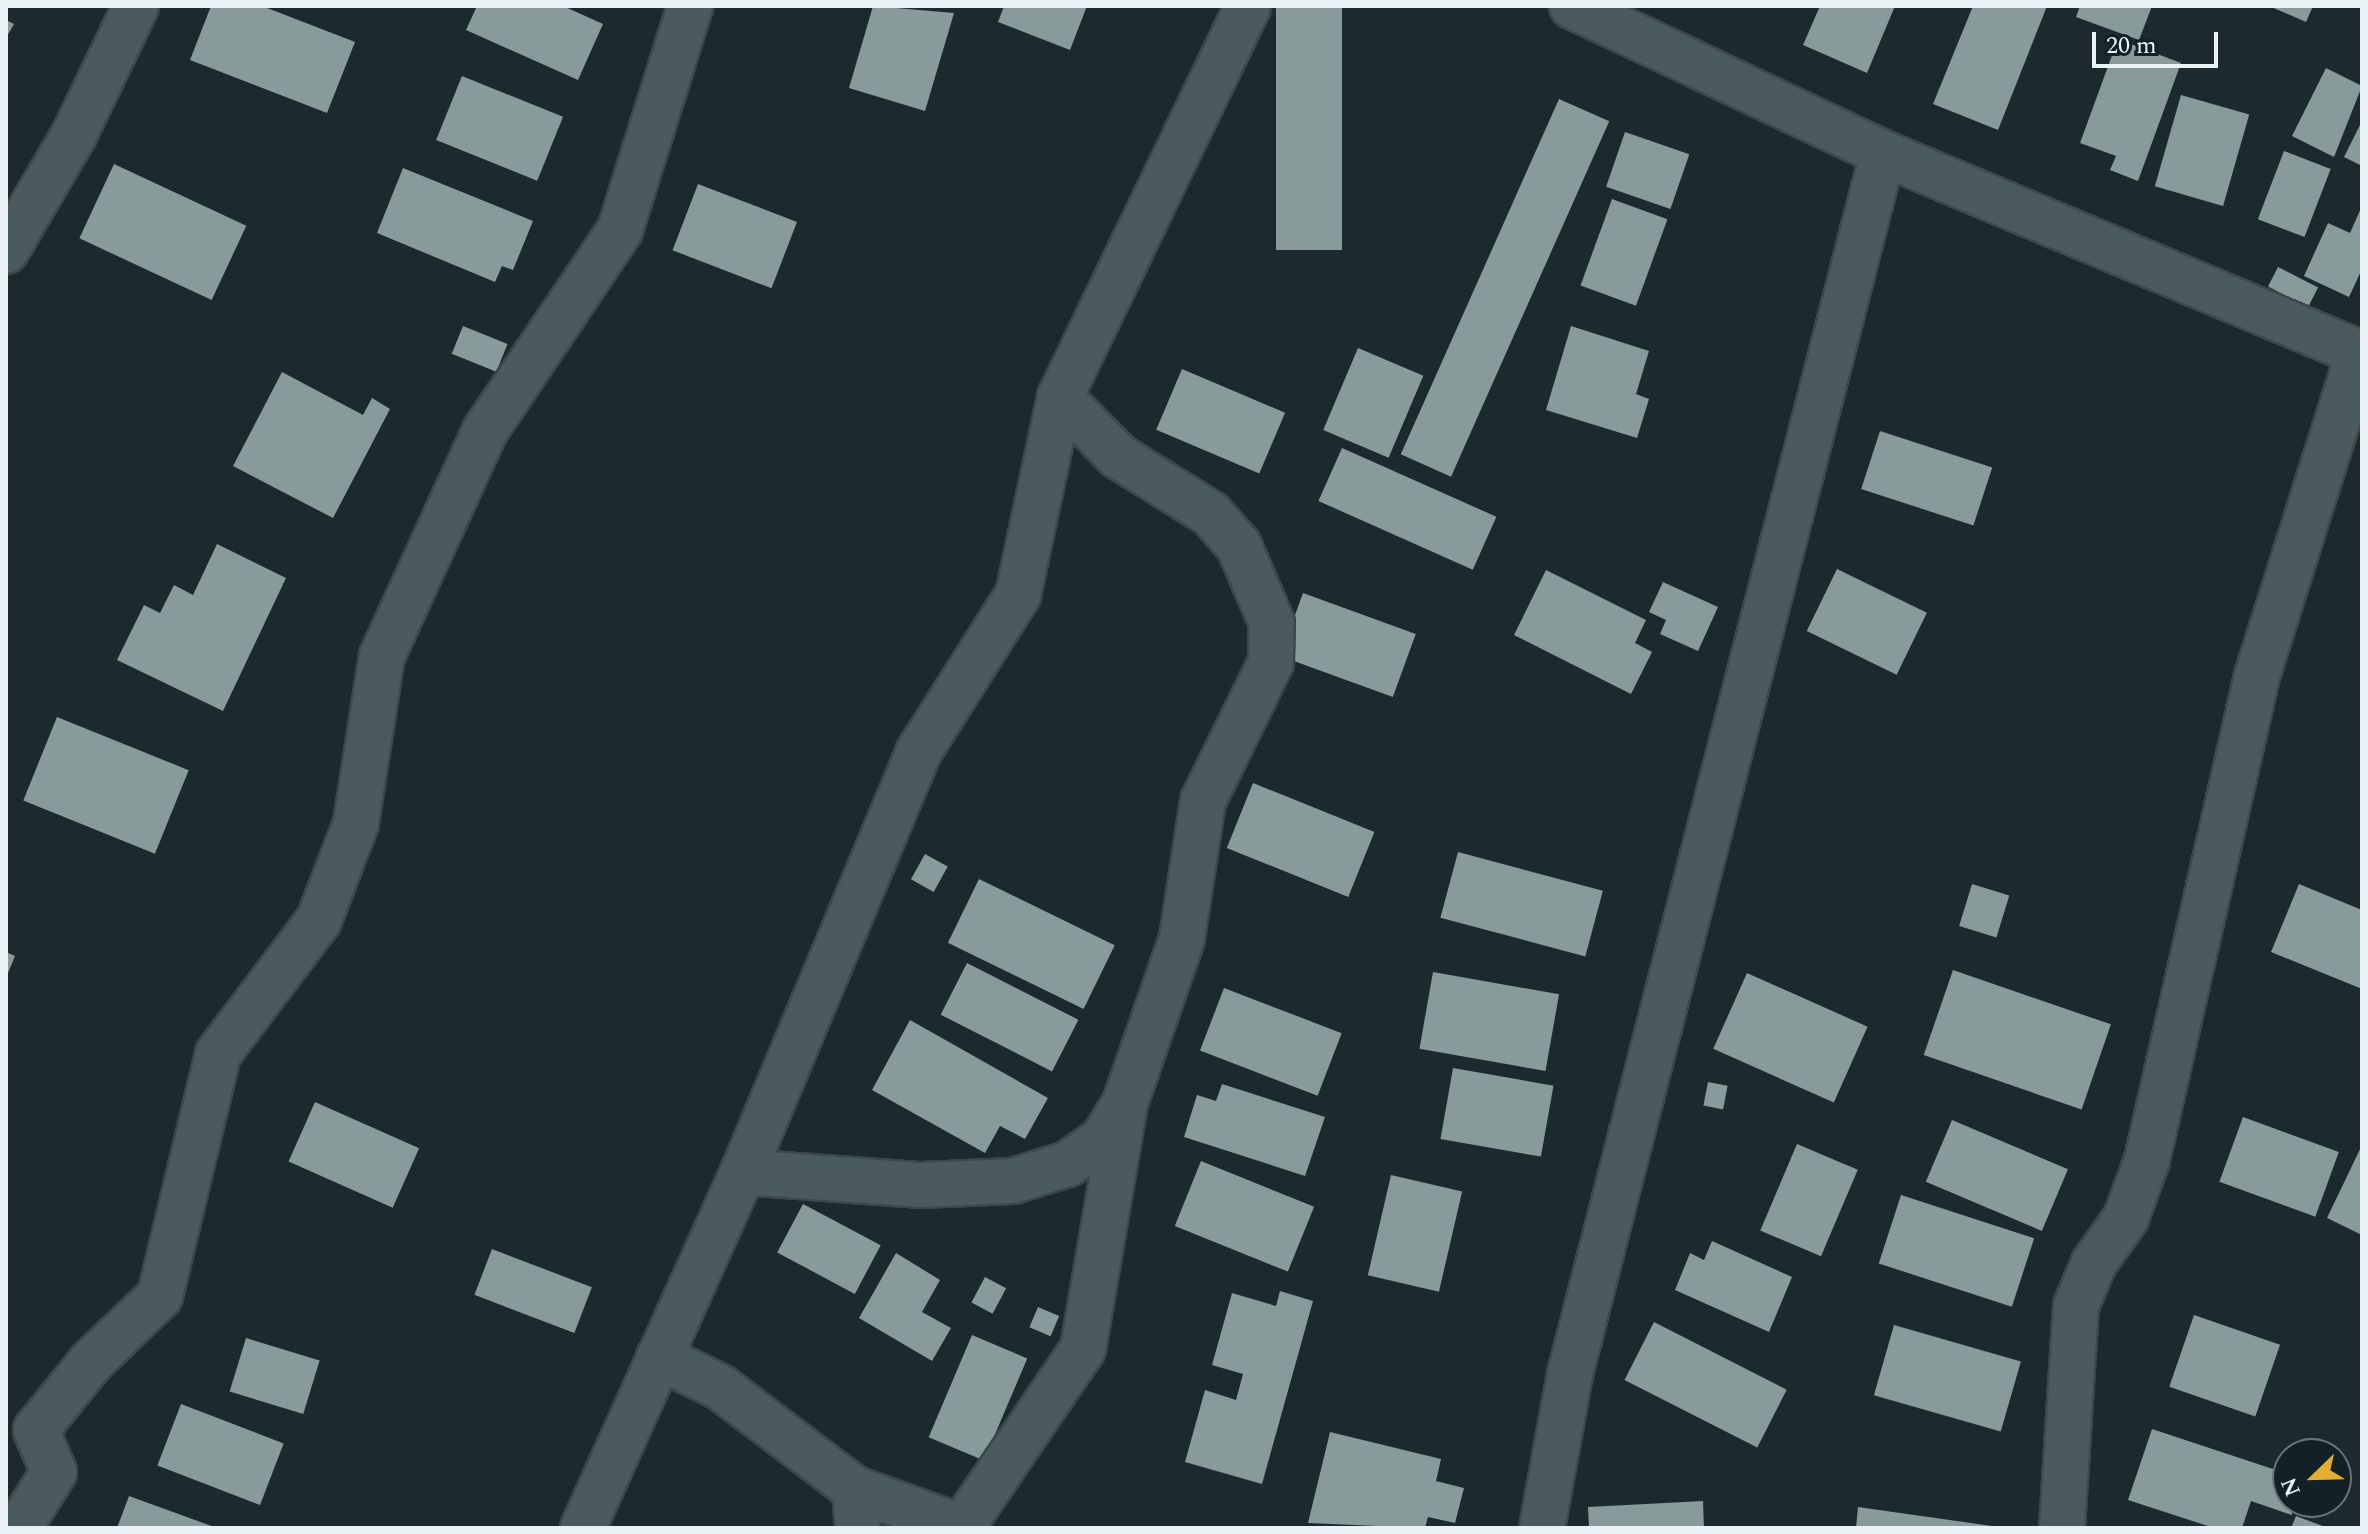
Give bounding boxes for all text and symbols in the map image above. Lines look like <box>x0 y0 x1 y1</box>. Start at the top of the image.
scale bar <box>2096 16 2222 66</box>
text: 20 m <box>2106 28 2157 64</box>
north arrow <box>2272 1438 2352 1518</box>
text: N <box>2273 1472 2310 1502</box>

